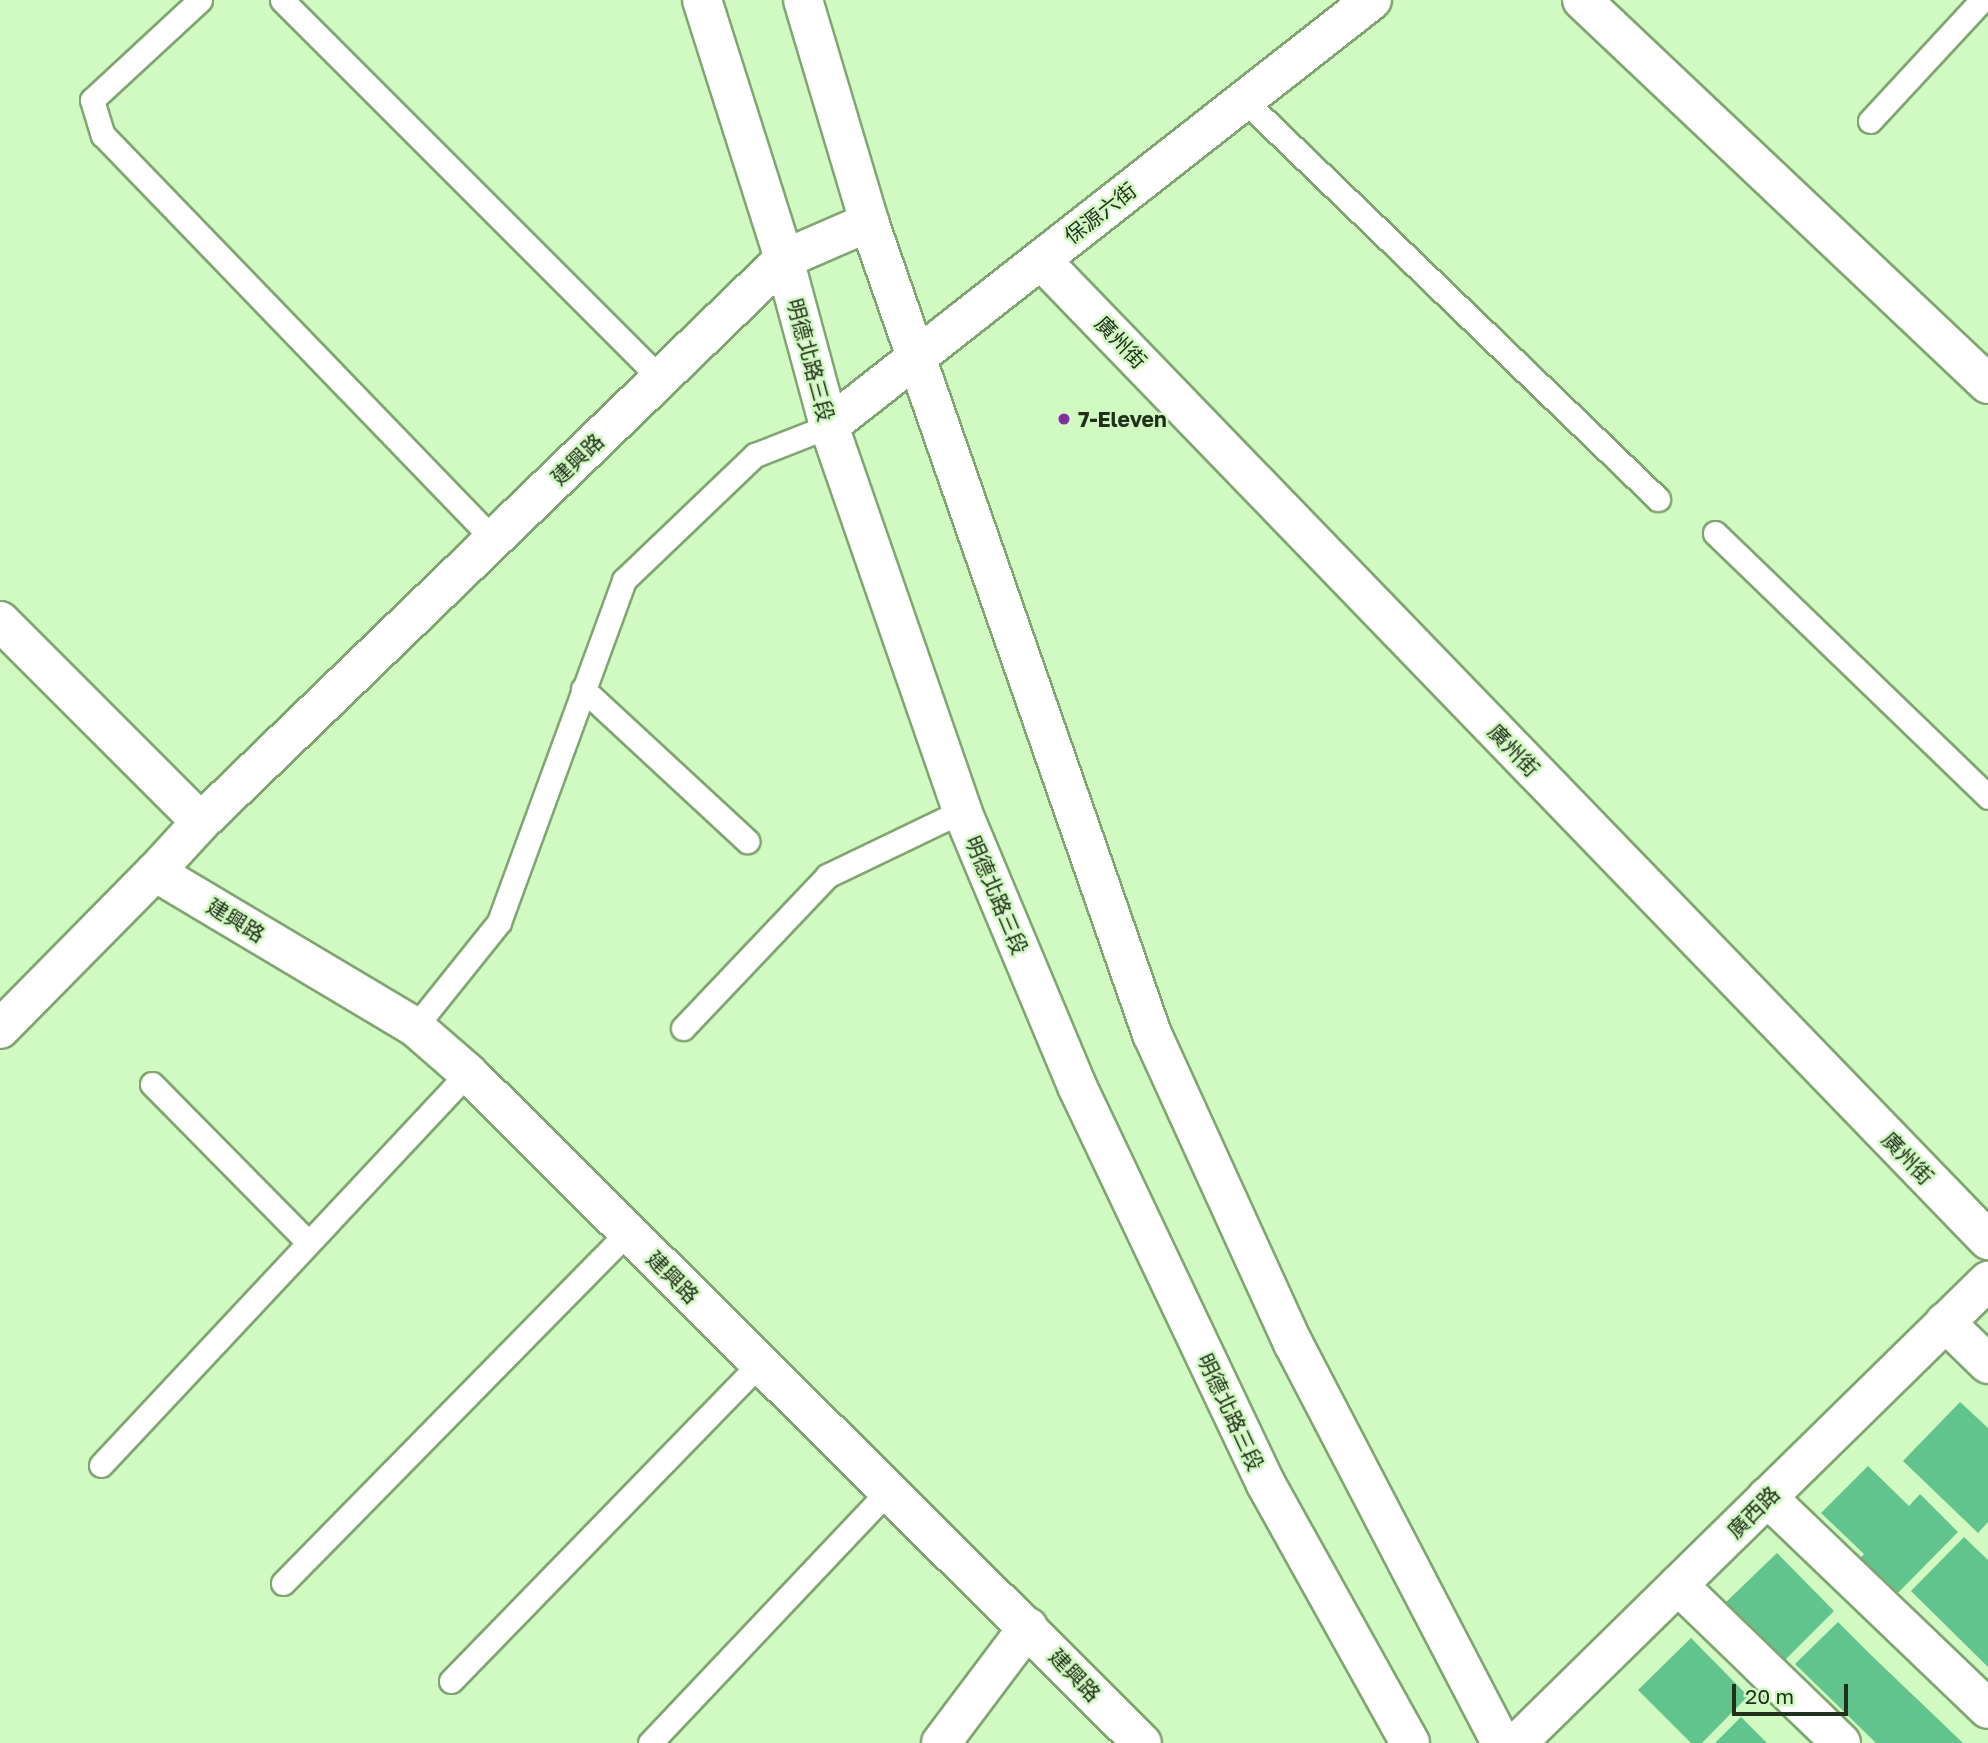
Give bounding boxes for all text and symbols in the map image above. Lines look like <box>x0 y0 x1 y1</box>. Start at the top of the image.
street label: 保源六街 <box>1059 177 1141 249</box>
street label: 明德北路三段 <box>783 296 839 424</box>
street label: 廣州街 <box>1090 311 1152 373</box>
place label: 7-Eleven <box>1078 406 1167 432</box>
marker: 7-Eleven <box>1056 411 1072 427</box>
street label: 建興路 <box>546 428 608 490</box>
street label: 廣州街 <box>1483 719 1545 781</box>
street label: 明德北路三段 <box>961 832 1033 958</box>
street label: 建興路 <box>203 893 269 947</box>
street label: 廣州街 <box>1877 1127 1939 1189</box>
street label: 建興路 <box>642 1246 704 1308</box>
street label: 明德北路三段 <box>1193 1350 1269 1474</box>
street label: 廣西路 <box>1722 1481 1784 1543</box>
street label: 建興路 <box>1044 1644 1106 1706</box>
scale bar <box>1736 1670 1852 1714</box>
text: 20 m <box>1745 1683 1794 1709</box>

